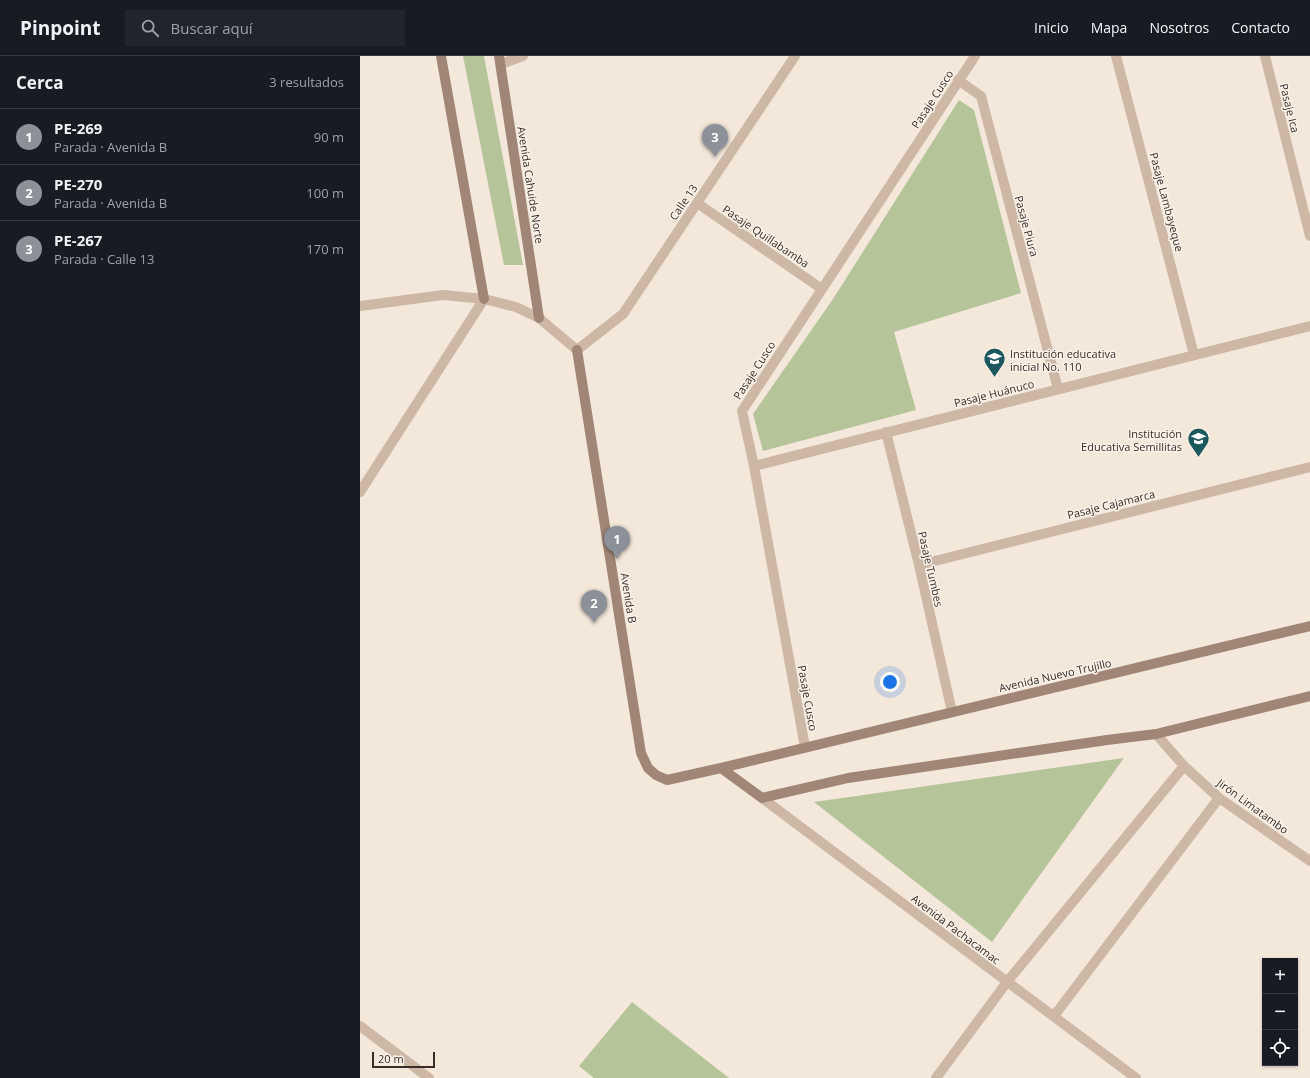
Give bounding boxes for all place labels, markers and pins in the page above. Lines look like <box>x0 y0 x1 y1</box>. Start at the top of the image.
pin: 3 <box>702 124 728 157</box>
school or university icon: Institución educativa inicial No. 110 <box>981 346 1007 379</box>
place label: Institución educativa inicial No. 110 <box>1010 346 1116 374</box>
place label: Institución Educativa Semillitas <box>1081 426 1182 454</box>
school or university icon: Institución Educativa Semillitas <box>1185 426 1211 459</box>
pin: 1 <box>604 526 630 559</box>
pin: 2 <box>581 590 607 623</box>

